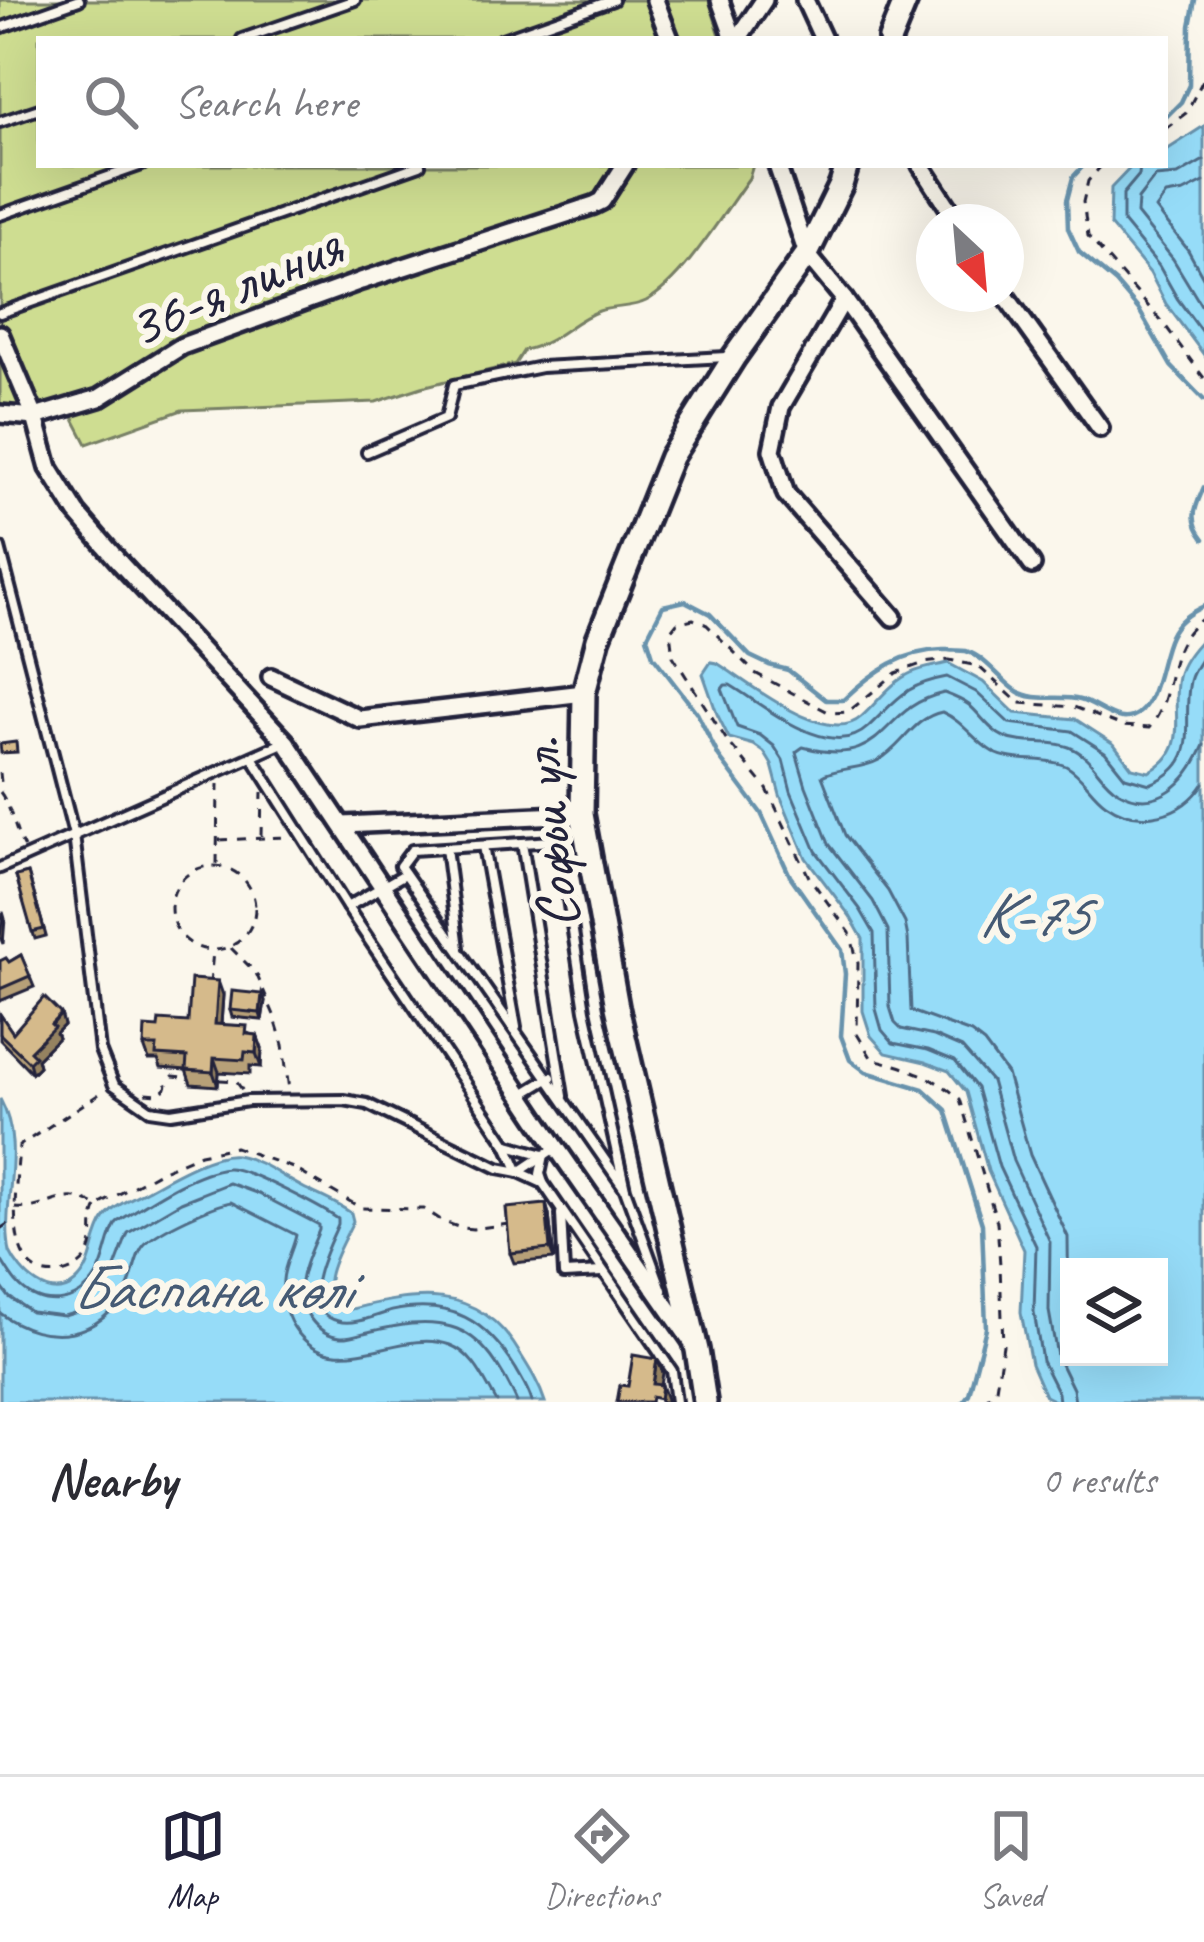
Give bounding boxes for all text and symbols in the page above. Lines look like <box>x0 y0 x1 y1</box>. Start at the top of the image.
search box <box>36 36 1168 168</box>
icon: search <box>78 69 144 135</box>
text: Search here <box>174 74 357 131</box>
north arrow <box>916 204 1024 312</box>
street label: 36-я линия <box>116 206 355 365</box>
street label: Софьи ул. <box>501 735 597 933</box>
water label: К-75 <box>979 875 1099 954</box>
water label: Баспана көлі <box>72 1249 365 1328</box>
map controls <box>1060 1258 1168 1366</box>
button: layers <box>1060 1258 1168 1366</box>
text: Nearby <box>48 1448 176 1512</box>
text: 0 results <box>1042 1456 1156 1505</box>
tab: Map <box>160 1803 226 1917</box>
tab: Directions <box>545 1803 659 1917</box>
tab: Saved <box>978 1803 1044 1917</box>

